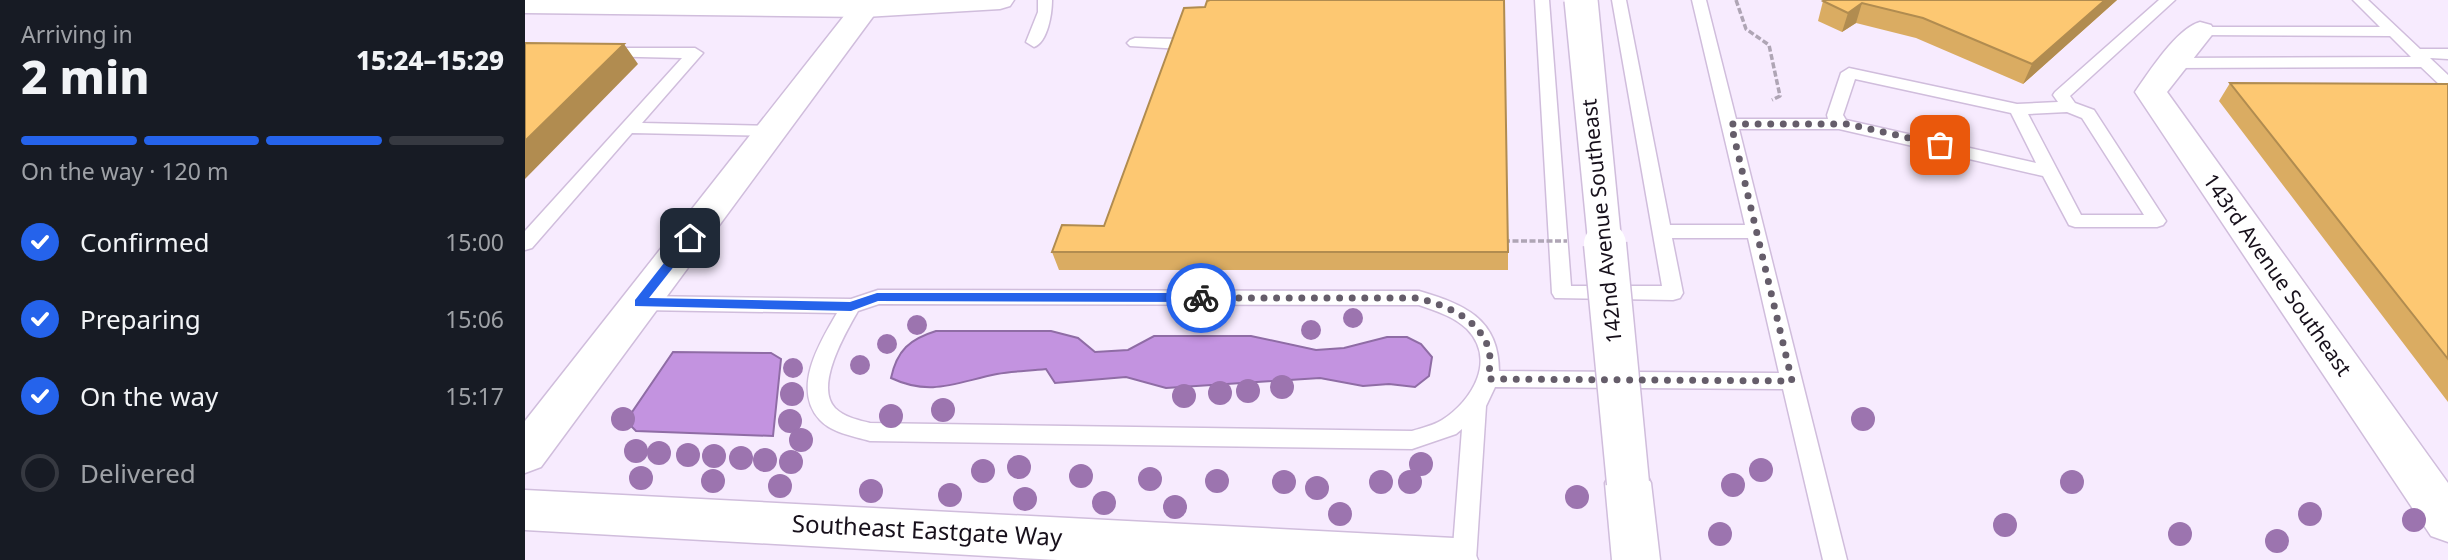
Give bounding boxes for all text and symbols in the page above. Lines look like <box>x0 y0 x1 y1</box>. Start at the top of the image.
text: Arriving in <box>21 18 133 50</box>
text: 15:24–15:29 <box>356 42 504 78</box>
text: 2 min <box>21 45 150 107</box>
street label: 142nd Avenue Southeast <box>1574 97 1628 345</box>
pin <box>1910 115 1970 175</box>
icon: bag <box>1921 126 1959 164</box>
text: On the way · 120 m <box>21 155 228 187</box>
street label: 143rd Avenue Southeast <box>2197 168 2359 381</box>
pin <box>660 208 720 268</box>
icon: home <box>671 219 709 257</box>
icon: check <box>21 223 59 261</box>
text: Confirmed <box>80 224 210 260</box>
text: 15:00 <box>445 226 504 258</box>
courier <box>1166 263 1236 333</box>
icon: bike <box>1182 279 1220 317</box>
icon: check <box>21 300 59 338</box>
text: Preparing <box>80 301 201 337</box>
text: 15:06 <box>445 303 504 335</box>
icon: check <box>21 377 59 415</box>
text: On the way <box>80 378 218 414</box>
text: 15:17 <box>445 380 504 412</box>
text: Delivered <box>80 455 196 491</box>
street label: Southeast Eastgate Way <box>791 506 1064 553</box>

